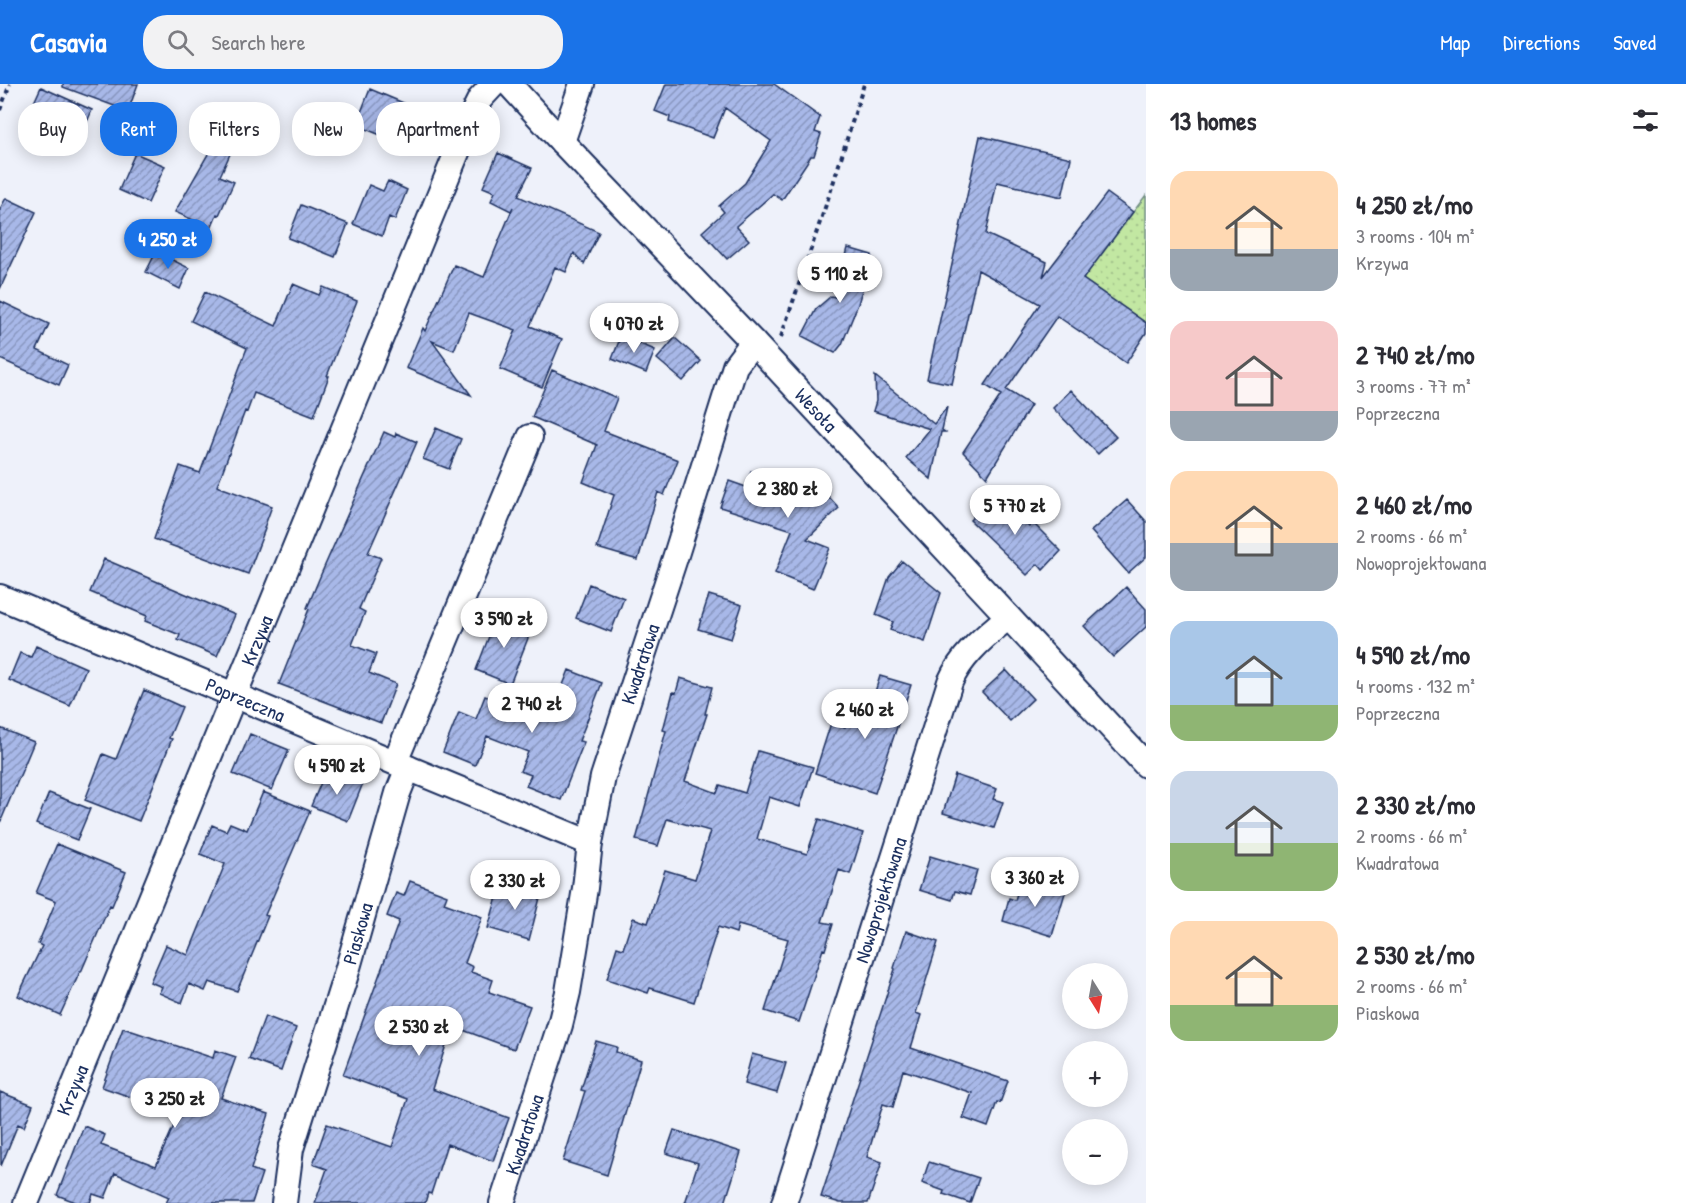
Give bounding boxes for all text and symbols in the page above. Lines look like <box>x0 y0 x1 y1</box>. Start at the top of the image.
search box <box>143 15 563 69</box>
text: Casavia <box>30 23 107 61</box>
icon: search <box>164 26 197 59</box>
text: Search here <box>212 27 306 57</box>
text: Map <box>1440 28 1470 57</box>
text: Directions <box>1503 28 1580 57</box>
text: Saved <box>1613 28 1656 57</box>
chip: Buy <box>18 102 88 156</box>
chip: Rent <box>100 102 177 156</box>
chip: Filters <box>189 102 280 156</box>
chip: New <box>292 102 364 156</box>
chip: Apartment <box>376 102 500 156</box>
text: 13 homes <box>1170 103 1257 138</box>
icon: filters <box>1629 104 1662 137</box>
text: 4 250 zł/mo <box>1356 187 1473 222</box>
icon: home <box>1218 195 1290 267</box>
pin: 4 250 zł <box>106 219 230 270</box>
text: 3 rooms · 104 m² <box>1356 222 1474 249</box>
text: 4 250 zł <box>138 225 198 252</box>
text: Krzywa <box>1356 249 1408 276</box>
pin: 5 110 zł <box>778 253 902 304</box>
text: 5 110 zł <box>811 259 869 286</box>
pin: 4 070 zł <box>572 303 696 354</box>
text: 4 070 zł <box>604 309 664 336</box>
text: 2 740 zł/mo <box>1356 337 1475 372</box>
icon: home <box>1218 345 1290 417</box>
text: 3 rooms · 77 m² <box>1356 372 1470 399</box>
street label: Wesoła <box>789 382 844 438</box>
text: Poprzeczna <box>1356 399 1440 426</box>
pin: 2 380 zł <box>726 468 850 519</box>
text: 2 380 zł <box>757 474 819 501</box>
pin: 5 770 zł <box>953 485 1077 536</box>
text: 2 460 zł/mo <box>1356 487 1472 522</box>
text: 5 770 zł <box>984 491 1046 518</box>
icon: home <box>1218 495 1290 567</box>
text: 2 rooms · 66 m² <box>1356 522 1467 549</box>
text: Nowoprojektowana <box>1356 549 1486 576</box>
pin: 3 590 zł <box>442 598 566 649</box>
text: 3 590 zł <box>474 604 534 631</box>
street label: Krzywa <box>234 611 279 670</box>
street label: Kwadratowa <box>614 620 666 708</box>
text: 4 590 zł/mo <box>1356 637 1470 672</box>
icon: home <box>1218 645 1290 717</box>
street label: Poprzeczna <box>202 671 289 728</box>
text: 4 rooms · 132 m² <box>1356 672 1475 699</box>
pin: 2 740 zł <box>470 683 594 734</box>
text: 2 740 zł <box>501 689 563 716</box>
pin: 2 460 zł <box>803 689 927 740</box>
text: 2 460 zł <box>835 695 895 722</box>
text: Poprzeczna <box>1356 699 1440 726</box>
pin: 4 590 zł <box>275 745 399 796</box>
text: 4 590 zł <box>308 751 366 778</box>
text: 2 330 zł/mo <box>1356 787 1475 822</box>
icon: home <box>1218 795 1290 867</box>
text: 2 rooms · 66 m² <box>1356 822 1467 849</box>
street label: Nowoprojektowana <box>847 834 913 966</box>
text: Kwadratowa <box>1356 849 1439 876</box>
pin: 3 360 zł <box>973 857 1097 908</box>
pin: 2 330 zł <box>453 860 577 911</box>
text: 3 360 zł <box>1005 863 1065 890</box>
text: 2 330 zł <box>484 866 546 893</box>
street label: Piaskowa <box>336 899 379 967</box>
text: 2 530 zł/mo <box>1356 937 1475 972</box>
icon: home <box>1218 945 1290 1017</box>
north arrow <box>1062 963 1128 1029</box>
map controls <box>1062 963 1128 1185</box>
text: 2 rooms · 66 m² <box>1356 972 1467 999</box>
text: Piaskowa <box>1356 999 1419 1026</box>
pin: 2 530 zł <box>357 1006 481 1057</box>
text: 2 530 zł <box>388 1012 450 1039</box>
button: + <box>1062 1041 1128 1107</box>
street label: Krzywa <box>49 1060 94 1119</box>
pin: 3 250 zł <box>113 1078 237 1129</box>
text: 3 250 zł <box>144 1084 206 1111</box>
street label: Kwadratowa <box>498 1091 550 1178</box>
button: − <box>1062 1119 1128 1185</box>

